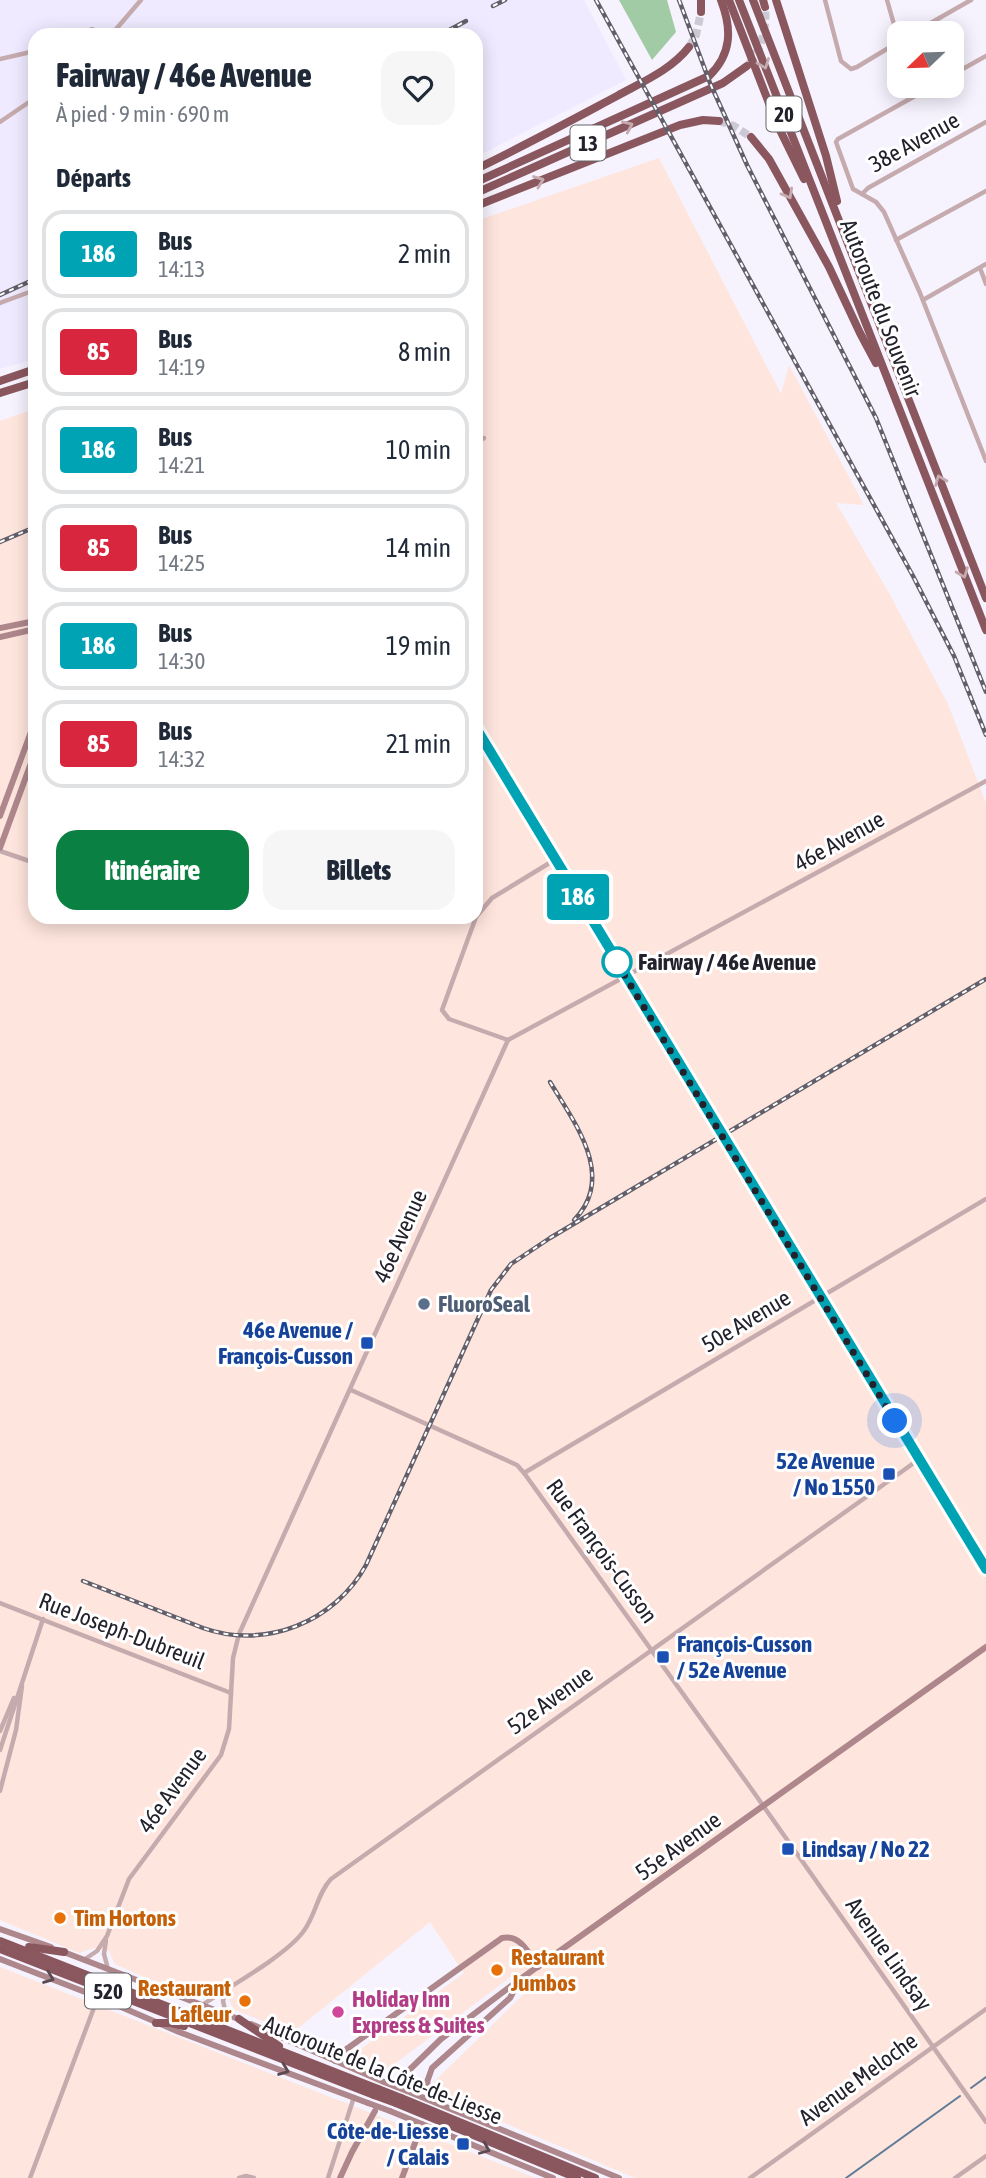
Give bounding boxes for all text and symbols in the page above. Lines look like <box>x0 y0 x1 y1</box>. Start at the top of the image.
north arrow <box>887 21 964 98</box>
map controls <box>887 21 964 98</box>
button: heart <box>381 51 455 125</box>
text: Fairway / 46e Avenue <box>56 56 312 94</box>
one-way arrow <box>756 57 770 69</box>
road number: 20 <box>766 96 802 132</box>
text: À pied · 9 min · 690 m <box>56 101 229 127</box>
street label: 38e Avenue <box>864 107 964 177</box>
one-way arrow <box>621 120 633 134</box>
road number: 13 <box>570 125 606 160</box>
text: Départs <box>56 163 131 193</box>
one-way arrow <box>533 175 545 189</box>
one-way arrow <box>780 186 793 199</box>
street label: Autoroute du Souvenir <box>835 216 927 402</box>
text: Bus <box>158 226 192 256</box>
text: 2 min <box>398 239 451 269</box>
text: 186 <box>82 240 115 267</box>
text: 14:13 <box>158 256 205 282</box>
text: Bus <box>158 324 192 354</box>
text: 8 min <box>398 337 451 367</box>
text: 85 <box>87 338 110 365</box>
text: 14:19 <box>158 354 205 380</box>
text: Bus <box>158 422 192 452</box>
text: 10 min <box>386 435 451 465</box>
text: 186 <box>82 436 115 463</box>
text: 14:21 <box>158 452 205 478</box>
one-way arrow <box>934 474 948 486</box>
text: Bus <box>158 520 192 550</box>
text: 14 min <box>386 533 451 563</box>
text: 85 <box>87 534 110 561</box>
text: 14:25 <box>158 550 205 576</box>
one-way arrow <box>955 566 969 578</box>
text: Bus <box>158 618 192 648</box>
text: 19 min <box>386 631 451 661</box>
text: 186 <box>82 632 115 659</box>
text: 14:30 <box>158 648 205 674</box>
text: Bus <box>158 716 192 746</box>
text: 21 min <box>386 729 451 759</box>
text: 85 <box>87 730 110 757</box>
text: 14:32 <box>158 746 205 772</box>
street label: 46e Avenue <box>789 806 889 876</box>
button: Itinéraire <box>56 830 249 910</box>
button: Billets <box>263 830 455 910</box>
line badge: 186 <box>538 874 618 920</box>
text: 186 <box>561 883 595 910</box>
marker: Fairway / 46e Avenue <box>602 947 632 977</box>
place label: Fairway / 46e Avenue <box>638 949 816 975</box>
street label: 46e Avenue <box>368 1186 432 1286</box>
street label: 50e Avenue <box>697 1284 795 1358</box>
place label: FluoroSeal <box>438 1291 531 1317</box>
marker: FluoroSeal <box>416 1296 432 1312</box>
place label: 46e Avenue / François-Cusson <box>218 1317 353 1369</box>
marker: 46e Avenue / François-Cusson <box>359 1335 375 1351</box>
your location <box>877 1403 912 1438</box>
place label: 52e Avenue / No 1550 <box>776 1448 875 1500</box>
marker: 52e Avenue / No 1550 <box>881 1466 897 1482</box>
street label: Rue François-Cusson <box>541 1474 663 1628</box>
street label: Rue Joseph-Dubreuil <box>35 1587 209 1675</box>
place label: François-Cusson / 52e Avenue <box>677 1631 812 1683</box>
marker: François-Cusson / 52e Avenue <box>655 1649 671 1665</box>
street label: 52e Avenue <box>502 1660 598 1740</box>
street label: 46e Avenue <box>132 1742 212 1838</box>
street label: 55e Avenue <box>630 1806 726 1886</box>
place label: Lindsay / No 22 <box>802 1836 930 1862</box>
marker: Lindsay / No 22 <box>780 1841 796 1857</box>
street label: Avenue Lindsay <box>841 1893 937 2015</box>
place label: Tim Hortons <box>74 1905 176 1931</box>
marker: Tim Hortons <box>52 1910 68 1926</box>
place label: Restaurant Jumbos <box>510 1944 605 1996</box>
marker: Restaurant Jumbos <box>489 1962 505 1978</box>
one-way arrow <box>42 1970 54 1984</box>
road number: 520 <box>85 1974 131 2008</box>
place label: Restaurant Lafleur <box>138 1975 232 2027</box>
place label: Holiday Inn Express & Suites <box>352 1986 485 2038</box>
marker: Restaurant Lafleur <box>237 1993 253 2009</box>
marker: Holiday Inn Express & Suites <box>330 2004 346 2020</box>
street label: Autoroute de la Côte-de-Liesse <box>260 2010 506 2130</box>
street label: Avenue Meloche <box>794 2027 922 2131</box>
one-way arrow <box>278 2061 290 2075</box>
place label: Côte-de-Liesse / Calais <box>327 2118 449 2170</box>
marker: Côte-de-Liesse / Calais <box>455 2136 471 2152</box>
one-way arrow <box>478 2141 491 2155</box>

